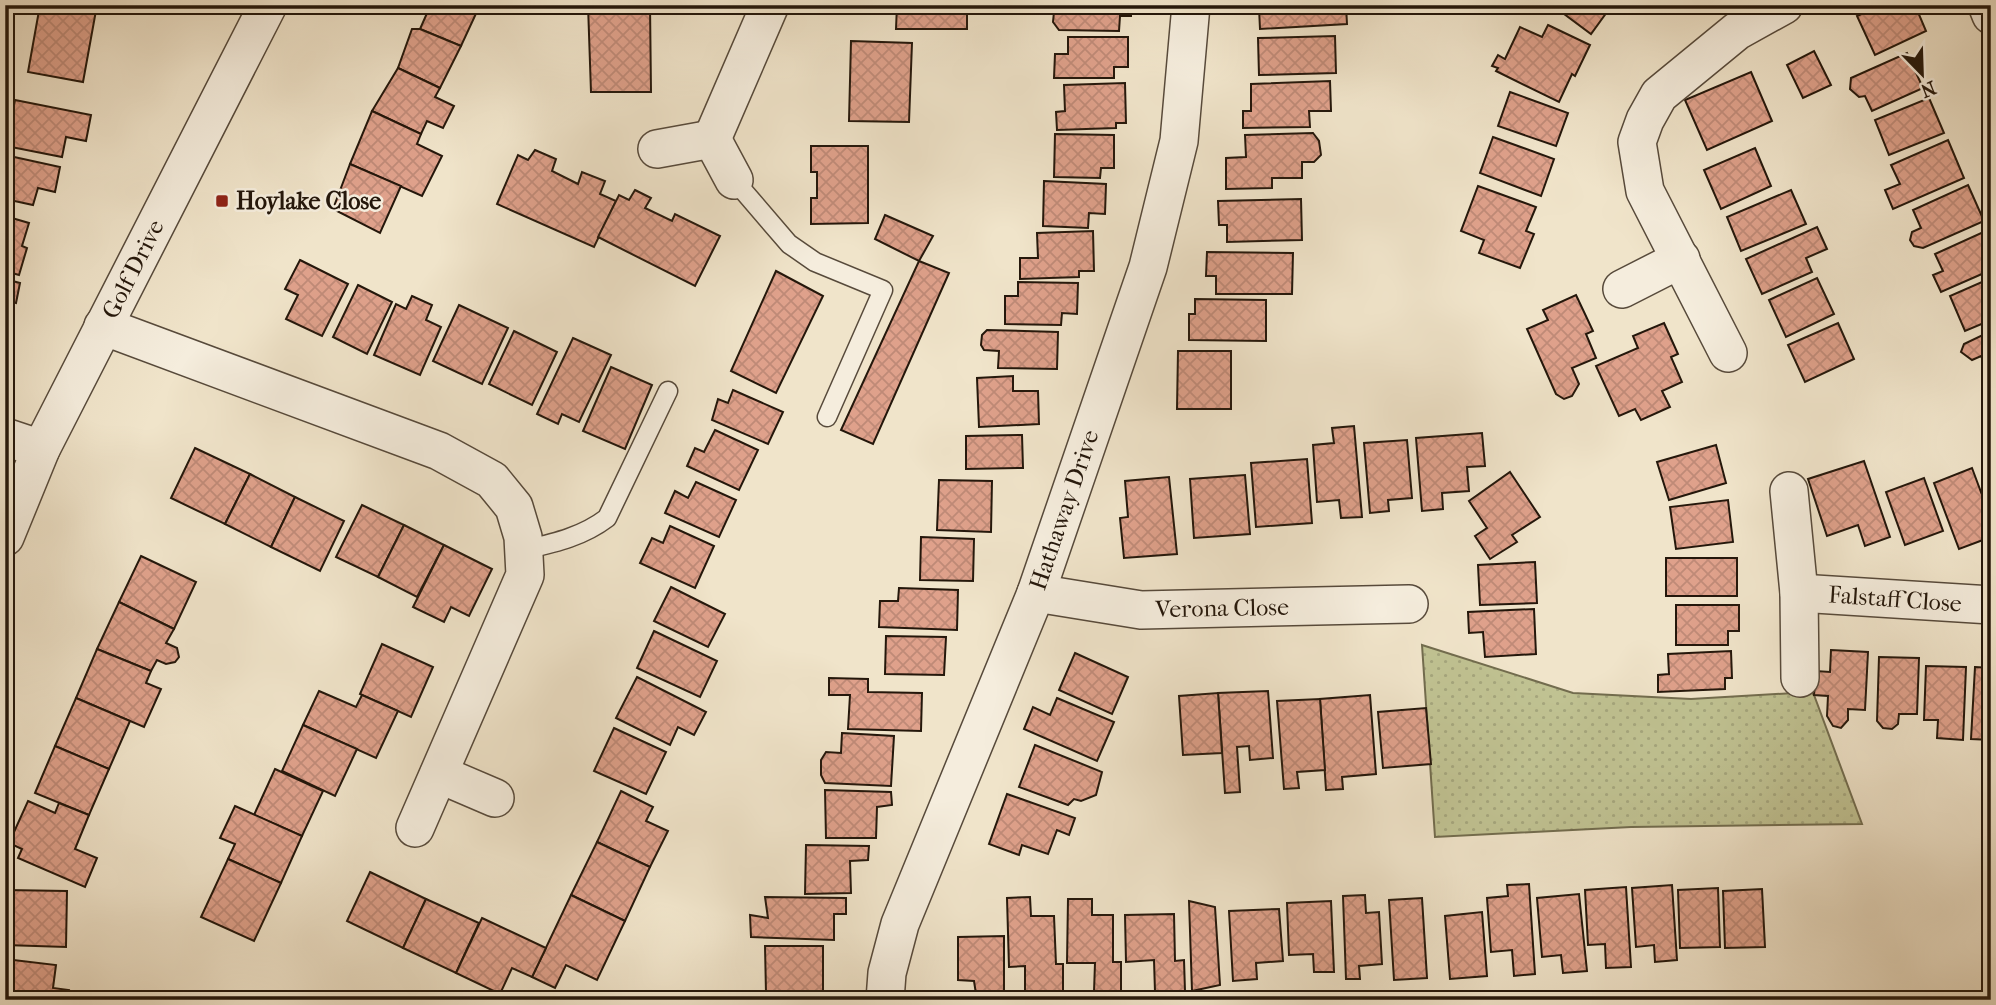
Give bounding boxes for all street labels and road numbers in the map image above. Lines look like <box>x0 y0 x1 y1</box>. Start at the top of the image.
street label: Golf Drive <box>96 215 170 323</box>
street label: Hathaway Drive <box>1023 426 1105 594</box>
street label: Falstaff Close <box>1827 580 1963 618</box>
street label: Verona Close <box>1154 593 1289 623</box>

